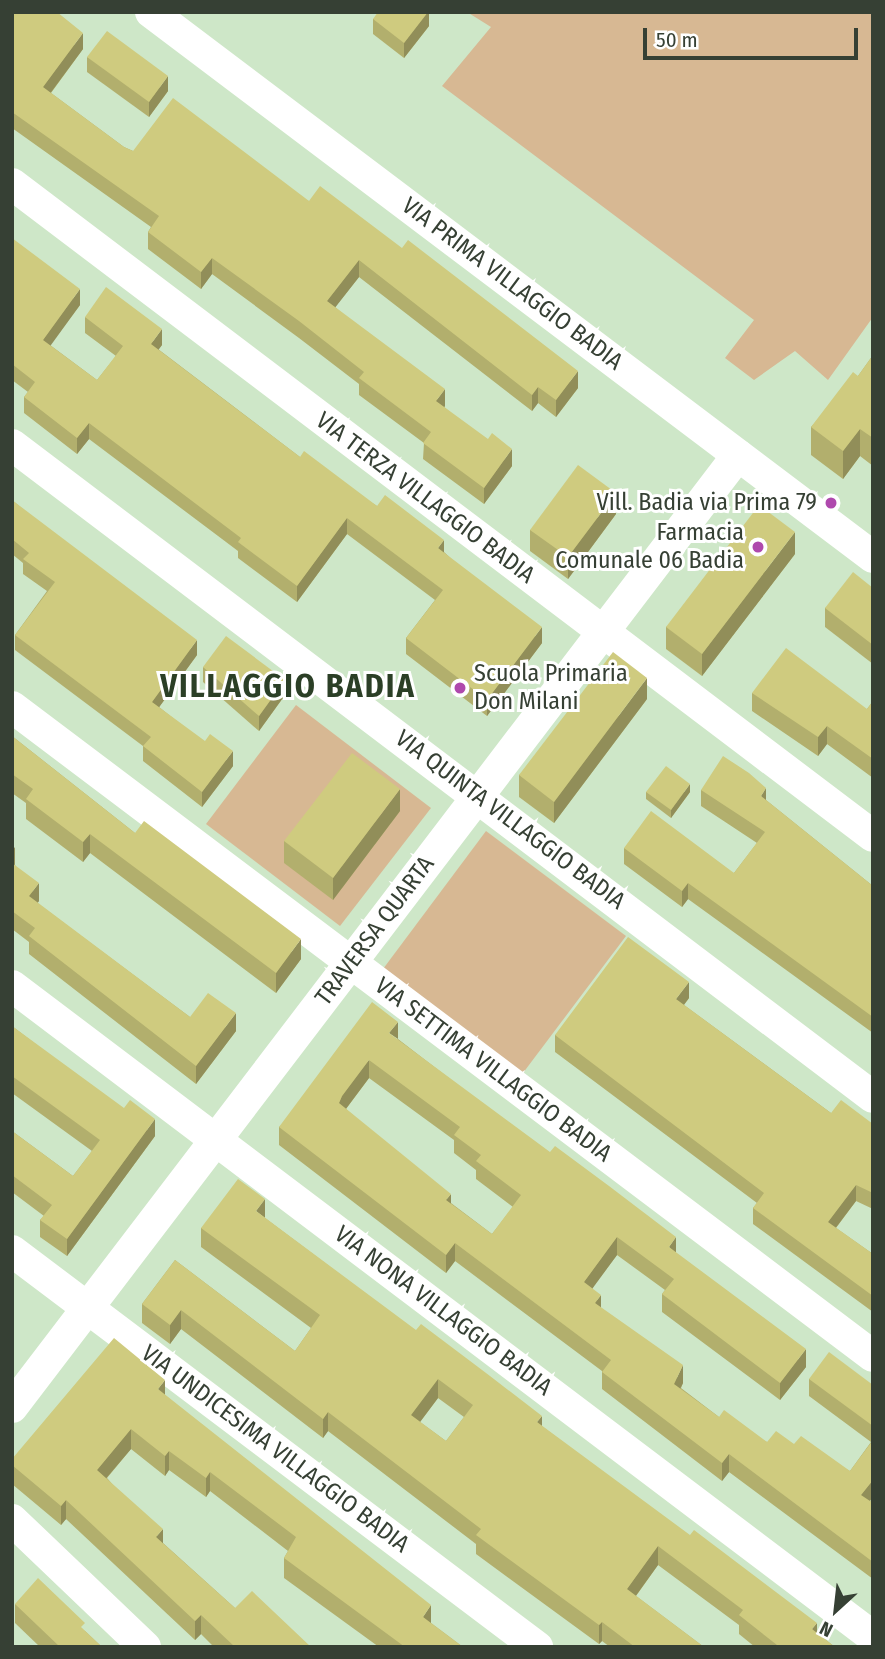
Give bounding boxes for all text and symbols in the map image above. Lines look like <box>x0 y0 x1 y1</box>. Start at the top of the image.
scale bar <box>647 14 862 58</box>
text: 50 m <box>656 27 698 53</box>
street label: VIA PRIMA VILLAGGIO BADIA <box>396 192 628 376</box>
street label: VIA TERZA VILLAGGIO BADIA <box>310 406 540 590</box>
place label: Vill. Badia via Prima 79 <box>597 489 817 517</box>
marker: Vill. Badia via Prima 79 <box>823 495 839 511</box>
place label: Farmacia Comunale 06 Badia <box>555 519 744 575</box>
marker: Farmacia Comunale 06 Badia <box>750 539 766 555</box>
place label: Scuola Primaria Don Milani <box>474 660 628 716</box>
district label: VILLAGGIO BADIA <box>162 667 414 705</box>
marker: Scuola Primaria Don Milani <box>452 680 468 696</box>
street label: VIA QUINTA VILLAGGIO BADIA <box>389 724 631 916</box>
street label: TRAVERSA QUARTA <box>309 851 441 1011</box>
street label: VIA SETTIMA VILLAGGIO BADIA <box>369 972 617 1168</box>
street label: VIA NONA VILLAGGIO BADIA <box>329 1220 557 1402</box>
street label: VIA UNDICESIMA VILLAGGIO BADIA <box>136 1339 414 1559</box>
north arrow <box>801 1575 871 1645</box>
text: N <box>816 1616 837 1642</box>

